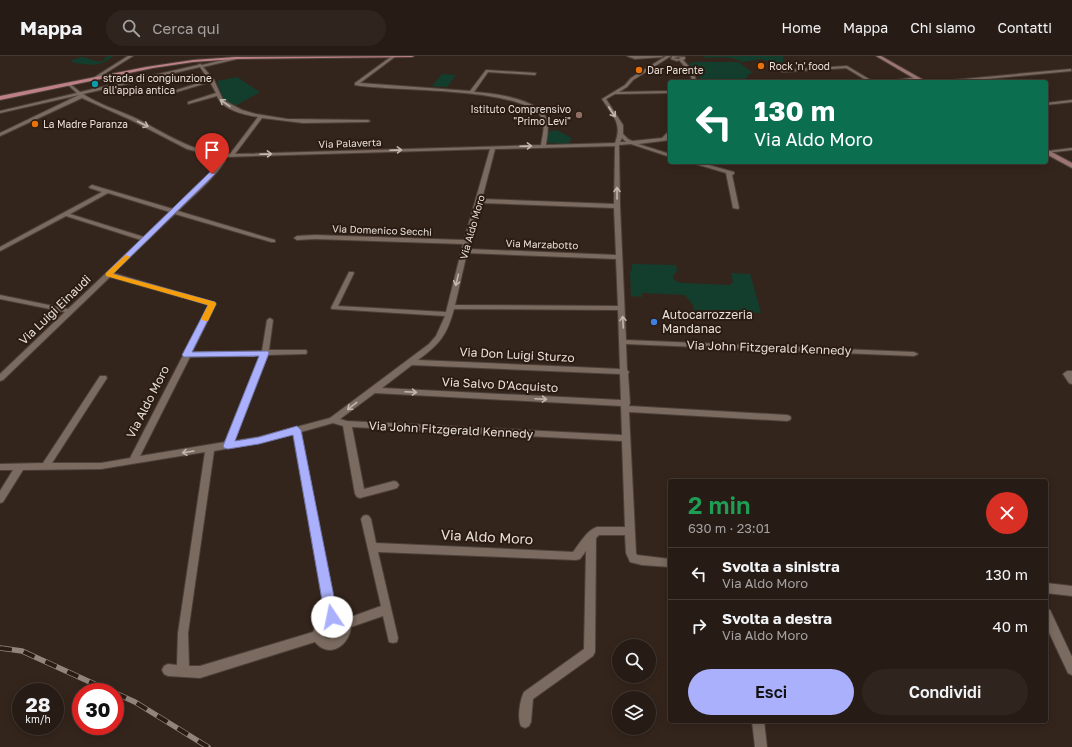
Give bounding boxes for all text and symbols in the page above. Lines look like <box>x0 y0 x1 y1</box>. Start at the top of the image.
search box <box>106 10 386 46</box>
text: Mappa <box>20 16 82 39</box>
icon: search <box>120 17 142 39</box>
text: Cerca qui <box>152 19 220 37</box>
text: Home <box>782 19 821 36</box>
text: Mappa <box>843 19 888 36</box>
text: Chi siamo <box>910 19 975 36</box>
text: Contatti <box>997 19 1052 36</box>
place label: Rock 'n' food <box>769 60 830 72</box>
marker: Rock 'n' food <box>756 61 766 71</box>
place label: Dar Parente <box>647 64 704 76</box>
marker: Dar Parente <box>634 65 644 75</box>
place label: strada di congiunzione all'appia antica <box>103 72 212 96</box>
marker: strada di congiunzione all'appia antica <box>90 79 100 89</box>
text: 130 m <box>754 94 835 127</box>
icon: left <box>688 96 740 148</box>
one-way arrow <box>220 99 231 107</box>
place label: Istituto Comprensivo "Primo Levi" <box>470 103 571 127</box>
one-way arrow <box>608 106 616 117</box>
marker: Istituto Comprensivo "Primo Levi" <box>574 110 584 120</box>
place label: La Madre Paranza <box>43 118 128 130</box>
marker: La Madre Paranza <box>30 119 40 129</box>
one-way arrow <box>137 121 149 128</box>
text: Via Aldo Moro <box>754 128 873 150</box>
pin <box>195 133 229 174</box>
street label: Via Palaverta <box>318 136 382 150</box>
icon: arrive <box>201 139 223 161</box>
one-way arrow <box>519 143 532 150</box>
one-way arrow <box>389 146 402 154</box>
one-way arrow <box>259 150 272 158</box>
one-way arrow <box>613 187 621 200</box>
street label: Via Aldo Moro <box>457 194 487 260</box>
street label: Via Domenico Secchi <box>332 222 432 238</box>
street label: Via Marzabotto <box>506 237 578 251</box>
street label: Via Luigi Einaudi <box>16 272 94 348</box>
one-way arrow <box>453 273 460 286</box>
place label: Autocarrozzeria Mandanac <box>662 307 753 336</box>
one-way arrow <box>619 316 627 329</box>
marker: Autocarrozzeria Mandanac <box>649 317 659 327</box>
street label: Via John Fitzgerald Kennedy <box>686 337 852 358</box>
street label: Via Don Luigi Sturzo <box>459 344 575 365</box>
street label: Via Aldo Moro <box>123 363 172 441</box>
street label: Via Salvo D'Acquisto <box>441 374 559 395</box>
one-way arrow <box>404 388 417 395</box>
one-way arrow <box>534 395 547 402</box>
one-way arrow <box>346 401 357 410</box>
street label: Via John Fitzgerald Kennedy <box>368 418 534 441</box>
one-way arrow <box>182 448 195 456</box>
text: 2 min <box>688 490 750 519</box>
button: close <box>986 492 1028 534</box>
text: 630 m · 23:01 <box>688 520 770 536</box>
street label: Via Aldo Moro <box>440 526 534 547</box>
text: Svolta a sinistra <box>722 557 840 575</box>
icon: left <box>688 563 710 585</box>
text: 130 m <box>986 565 1028 583</box>
text: Via Aldo Moro <box>722 575 808 591</box>
position arrow <box>311 596 353 638</box>
text: Svolta a destra <box>722 609 832 627</box>
icon: right <box>688 615 710 637</box>
text: 40 m <box>993 617 1028 635</box>
text: Via Aldo Moro <box>722 627 808 643</box>
map controls <box>612 639 656 735</box>
button: search <box>612 639 656 683</box>
button: Esci <box>688 669 854 715</box>
button: Condividi <box>862 669 1028 715</box>
speed limit sign: 30 <box>72 683 124 735</box>
button: layers <box>612 691 656 735</box>
text: 28 <box>25 692 50 716</box>
text: km/h <box>25 713 51 725</box>

